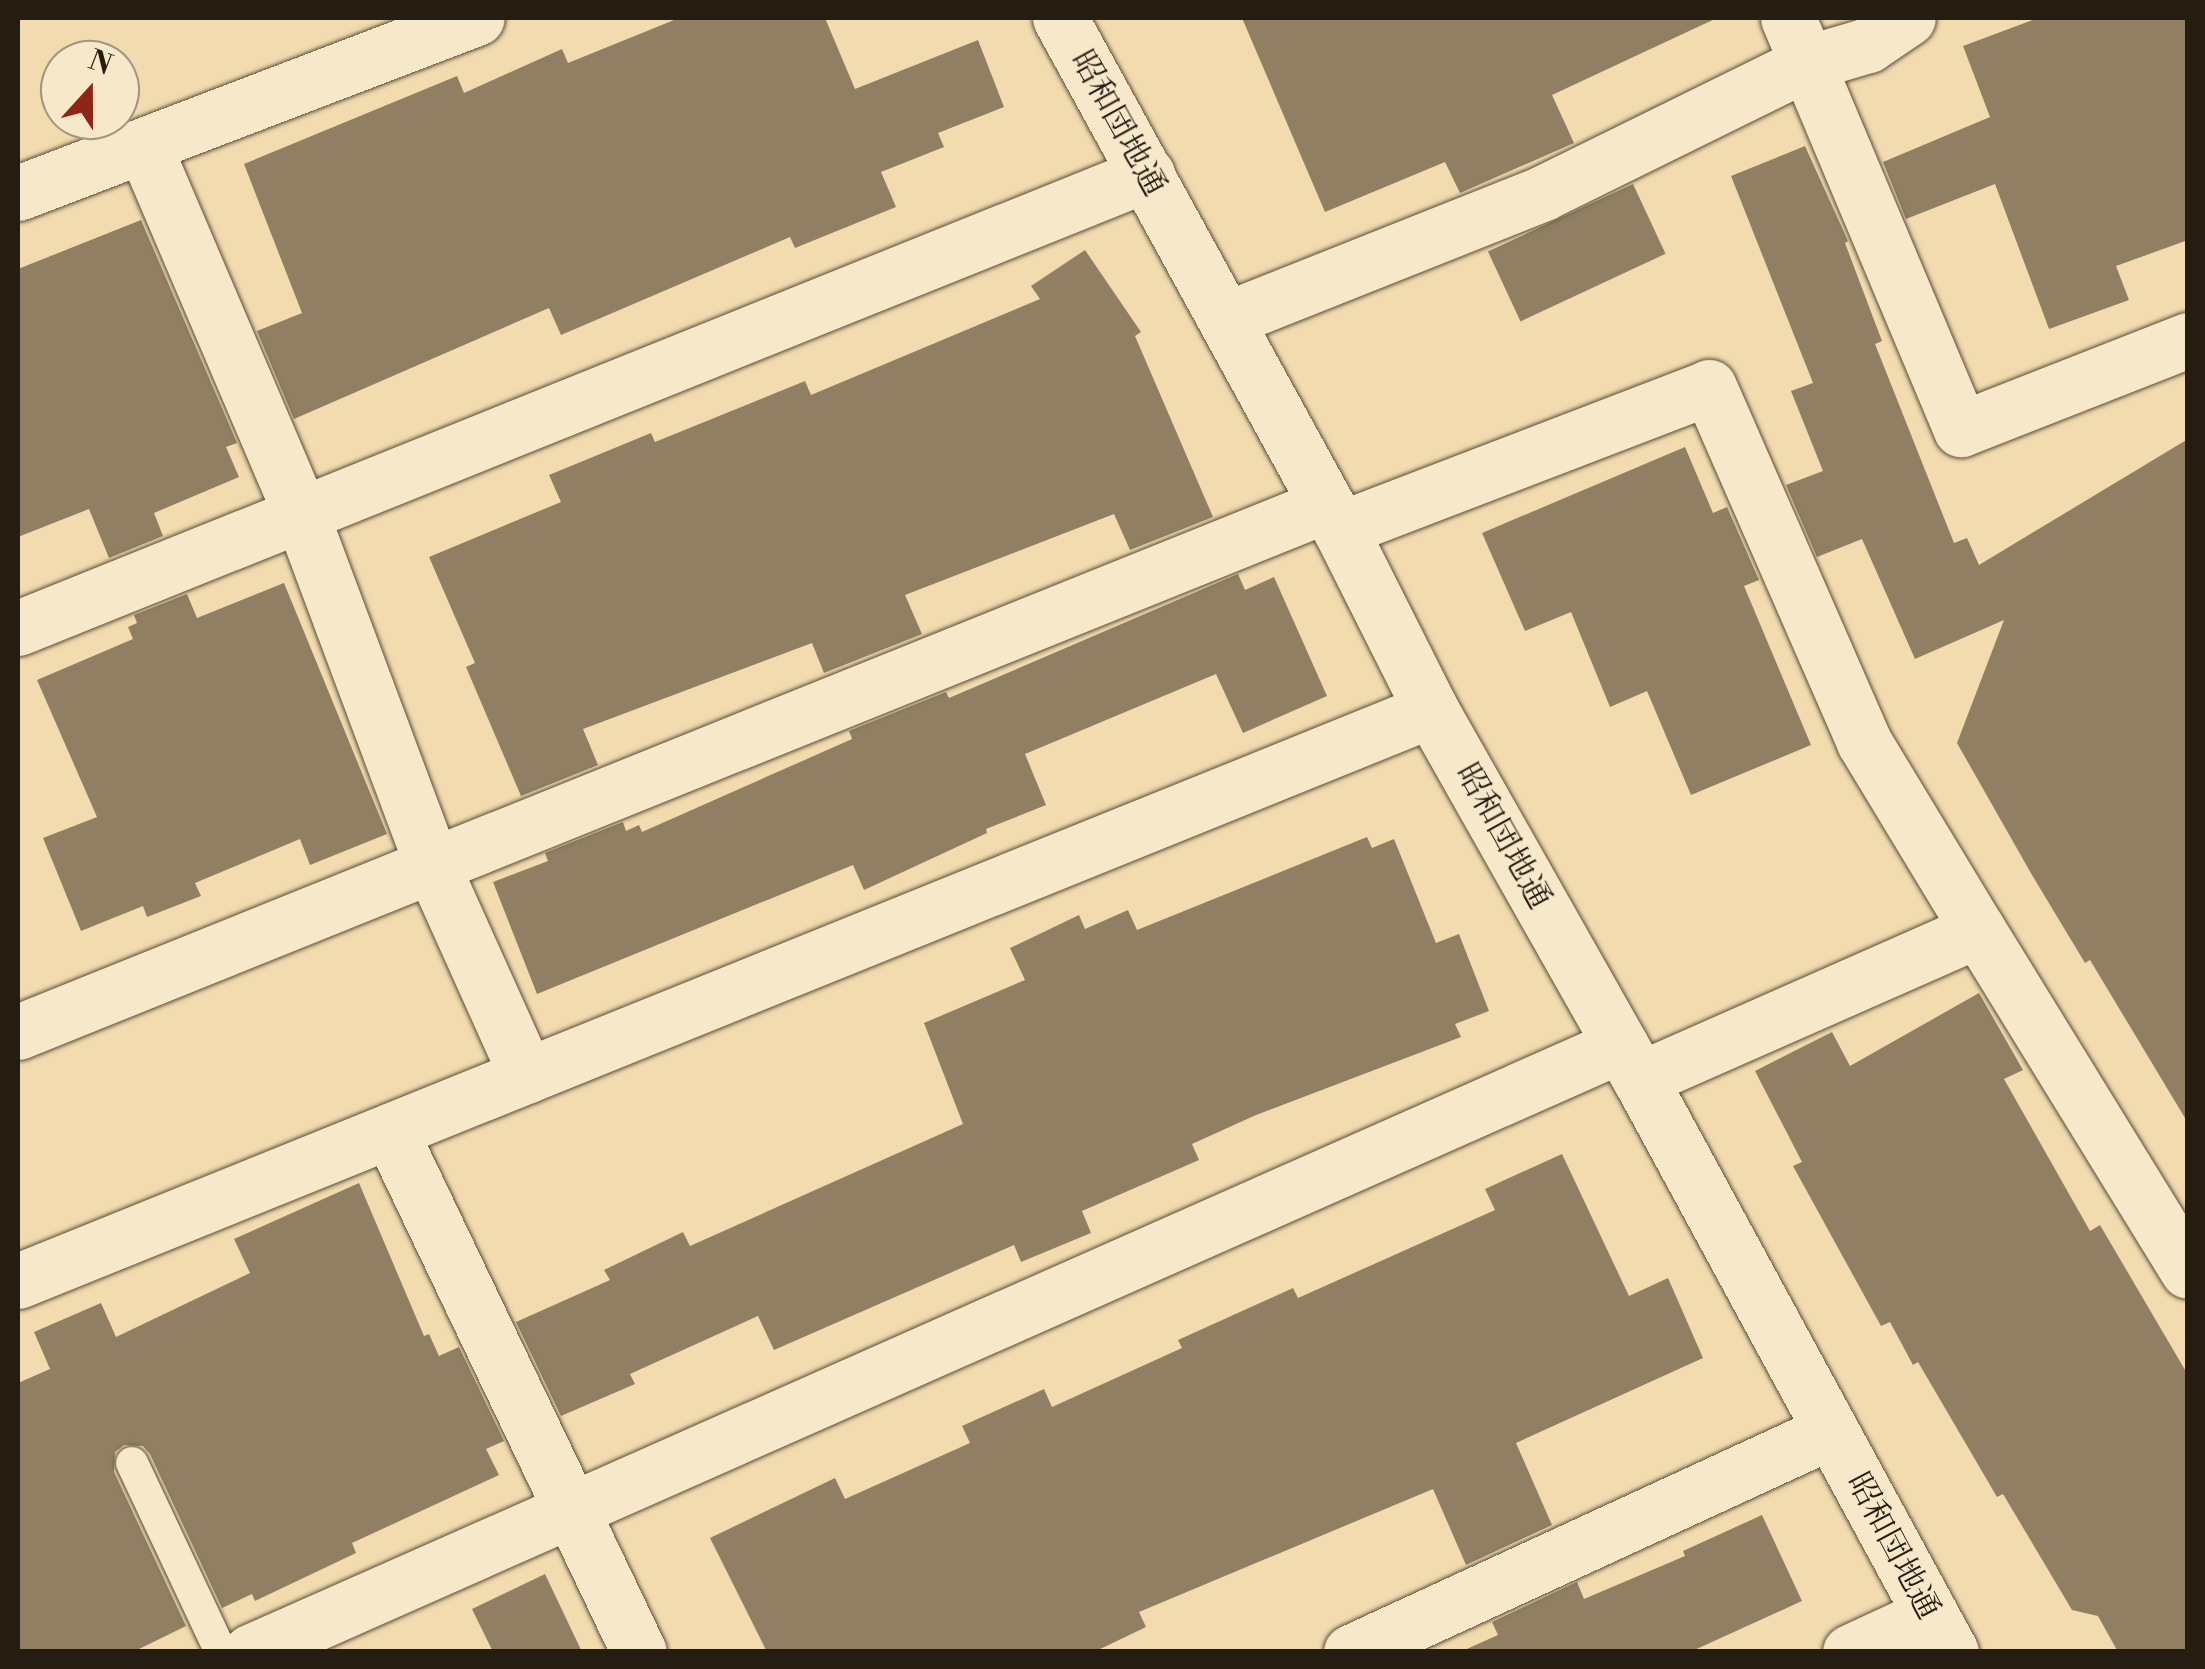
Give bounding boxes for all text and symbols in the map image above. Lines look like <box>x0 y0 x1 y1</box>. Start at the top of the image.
north arrow <box>40 40 140 140</box>
text: N <box>84 43 117 84</box>
street label: 昭和団地通 <box>1062 44 1174 202</box>
street label: 昭和団地通 <box>1447 757 1559 915</box>
street label: 昭和団地通 <box>1838 1466 1948 1626</box>

